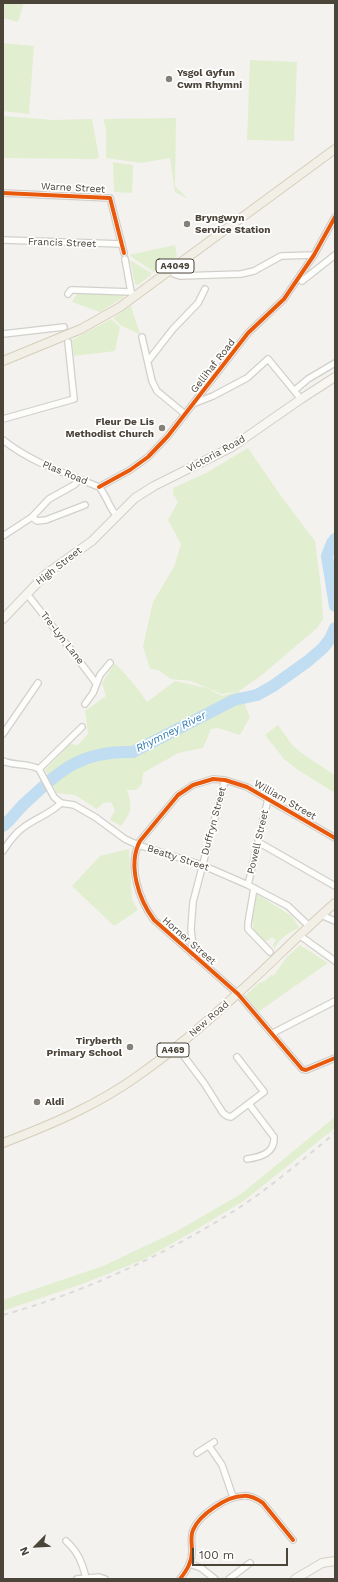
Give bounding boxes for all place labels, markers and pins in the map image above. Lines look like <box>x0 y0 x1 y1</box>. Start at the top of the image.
place label: Ysgol Gyfun Cwm Rhymni <box>177 67 242 90</box>
marker: Ysgol Gyfun Cwm Rhymni <box>164 74 174 84</box>
place label: Bryngwyn Service Station <box>195 212 270 236</box>
marker: Bryngwyn Service Station <box>182 219 192 229</box>
place label: Fleur De Lis Methodist Church <box>65 416 154 440</box>
marker: Fleur De Lis Methodist Church <box>157 423 167 433</box>
place label: Tiryberth Primary School <box>47 1035 122 1058</box>
marker: Tiryberth Primary School <box>125 1042 135 1052</box>
place label: Aldi <box>45 1096 64 1108</box>
marker: Aldi <box>32 1097 42 1107</box>

